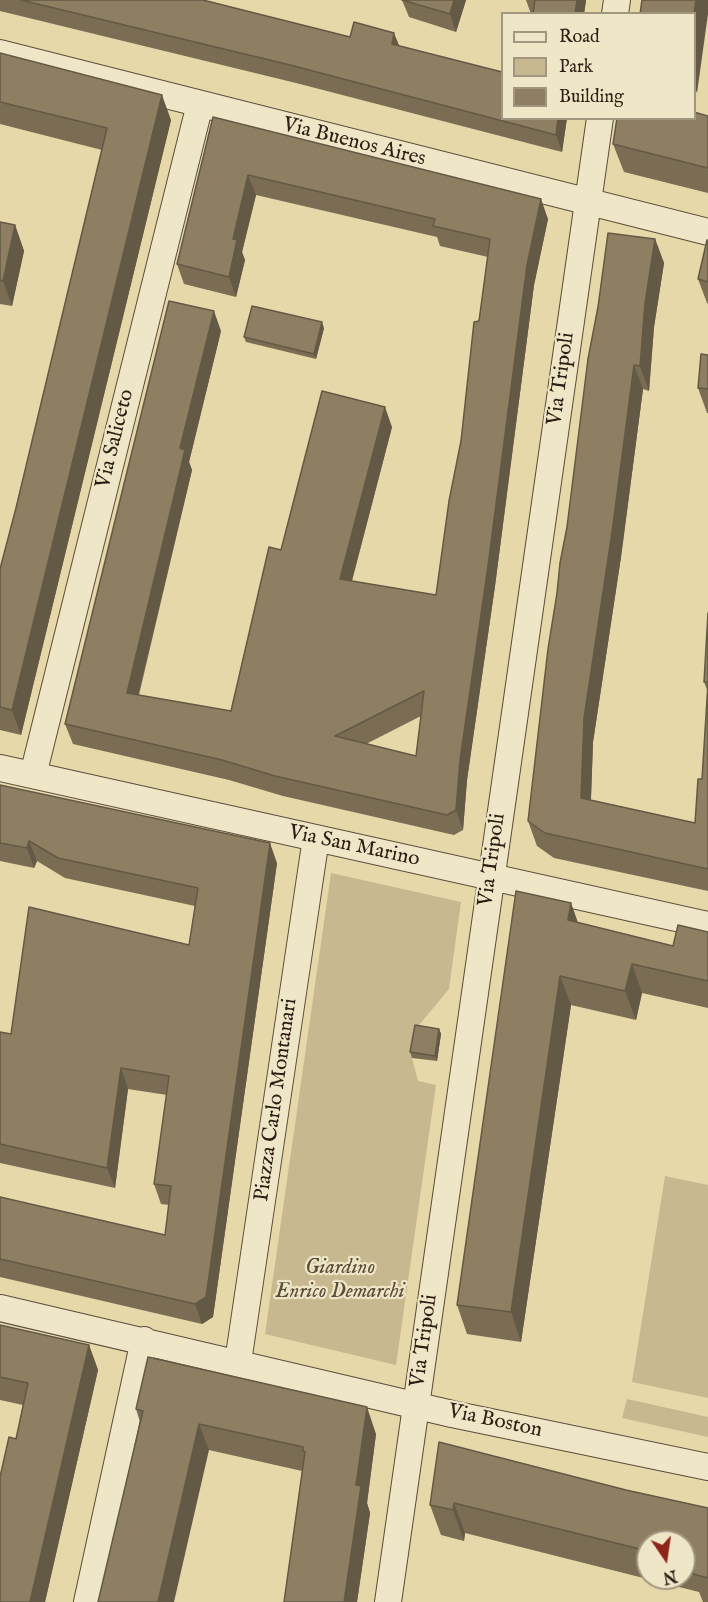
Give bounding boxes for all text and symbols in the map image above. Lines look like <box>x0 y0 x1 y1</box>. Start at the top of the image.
legend <box>501 12 696 120</box>
text: Road <box>559 26 600 49</box>
text: Park <box>559 56 593 79</box>
text: Building <box>559 86 624 109</box>
street label: Via Buenos Aires <box>280 113 428 173</box>
street label: Via Tripoli <box>543 331 581 427</box>
street label: Via Saliceto <box>92 387 140 491</box>
street label: Via Tripoli <box>474 812 512 908</box>
street label: Via San Marino <box>286 821 422 873</box>
street label: Piazza Carlo Montanari <box>250 997 304 1203</box>
park label: Giardino Enrico Demarchi <box>275 1256 405 1306</box>
street label: Via Tripoli <box>406 1293 444 1389</box>
street label: Via Boston <box>446 1400 544 1444</box>
north arrow <box>636 1530 696 1590</box>
text: N <box>661 1564 679 1587</box>

